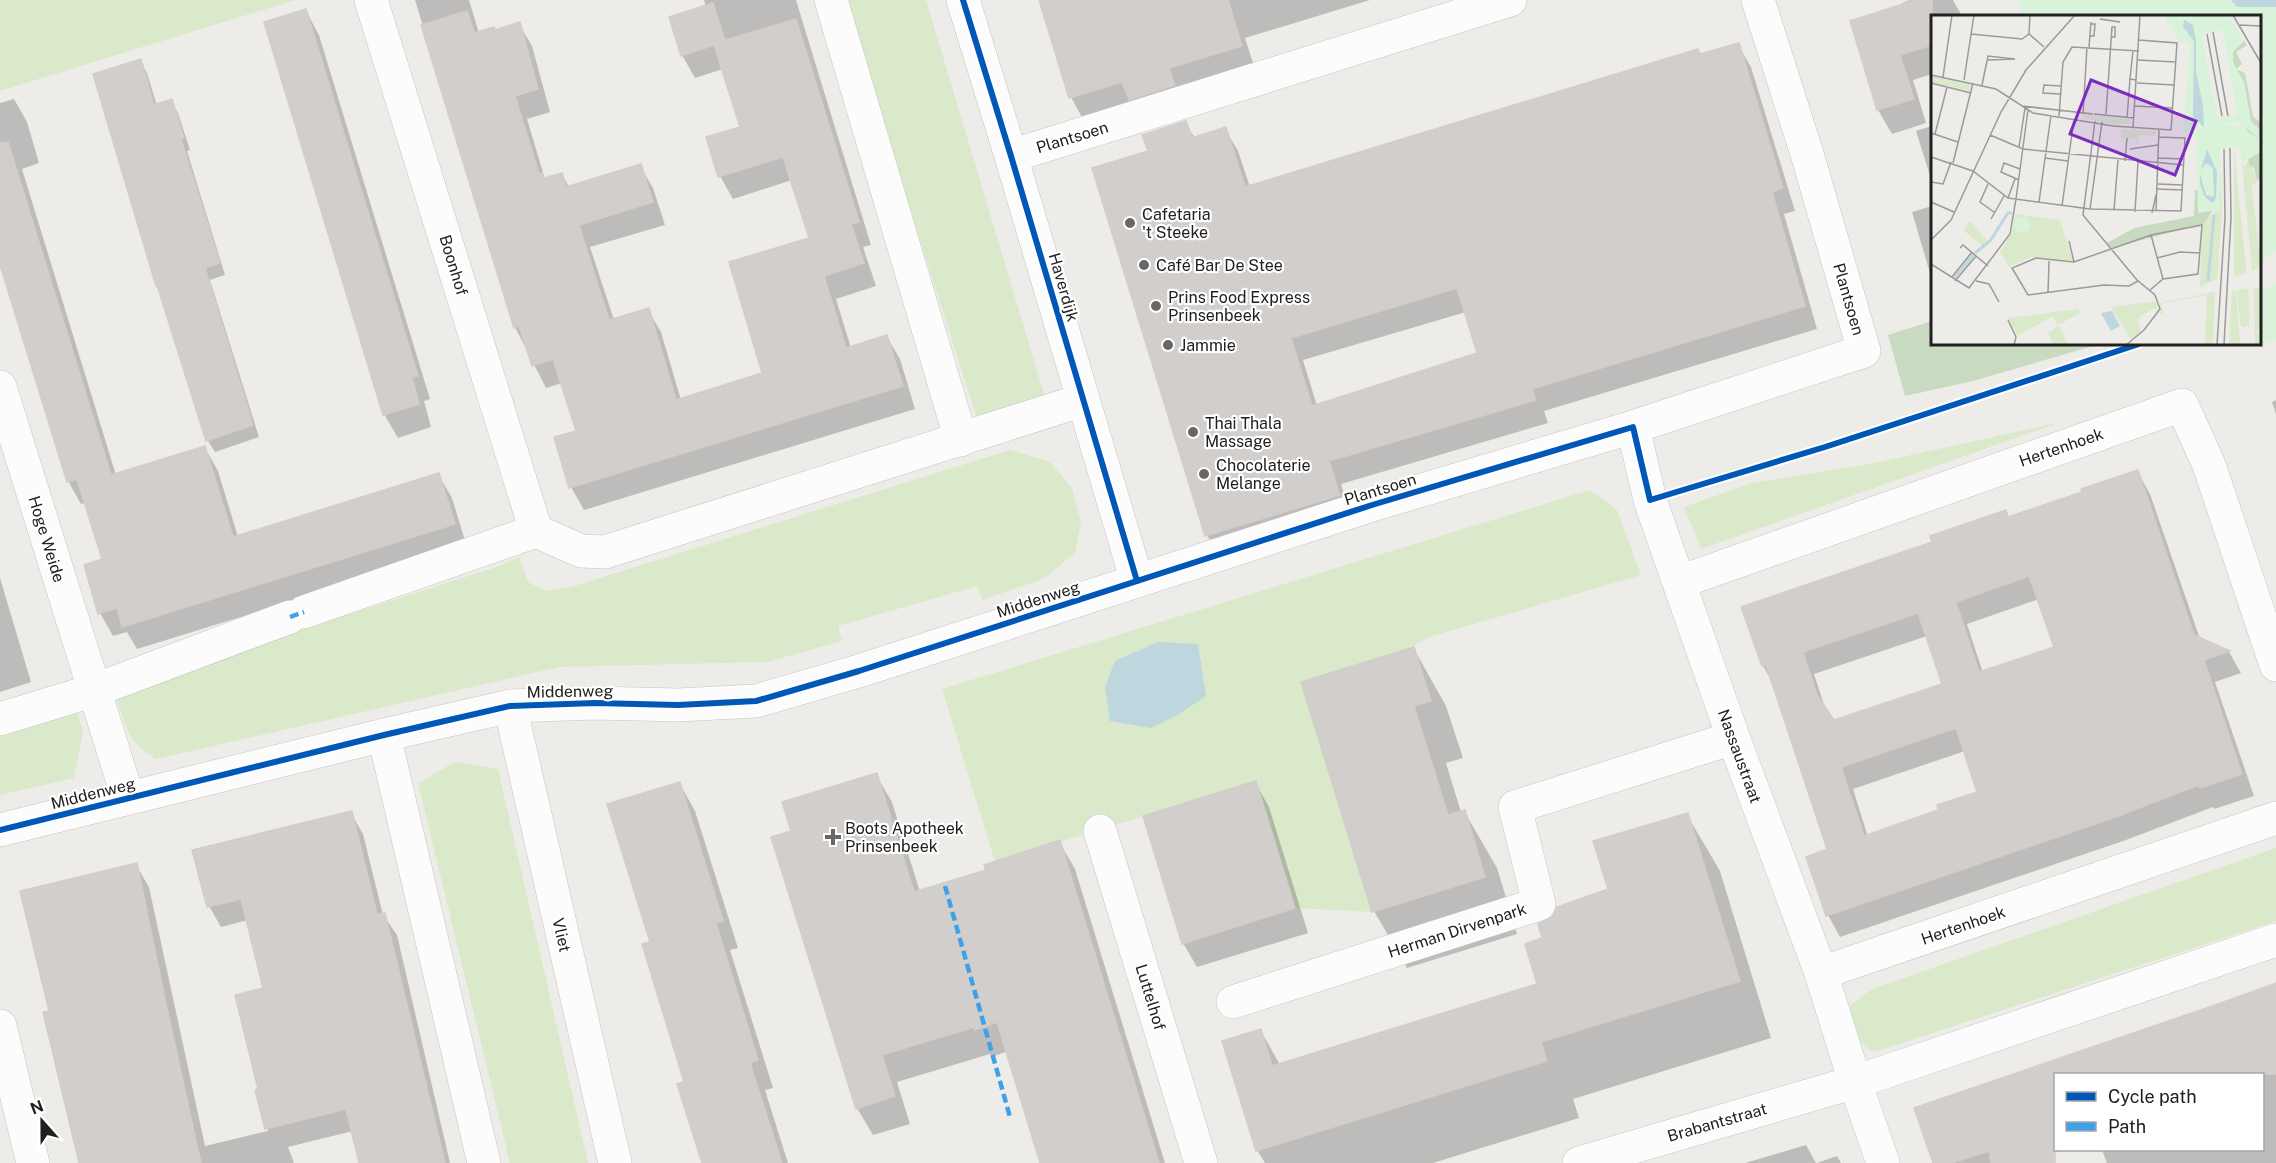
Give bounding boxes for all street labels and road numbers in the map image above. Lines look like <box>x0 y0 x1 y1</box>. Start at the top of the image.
street label: Plantsoen <box>1034 118 1110 157</box>
street label: Boonhof <box>435 233 472 298</box>
street label: Haverdijk <box>1045 250 1082 324</box>
street label: Plantsoen <box>1829 261 1868 337</box>
street label: Hertenhoek <box>2017 424 2106 471</box>
street label: Plantsoen <box>1342 470 1418 509</box>
street label: Hoge Weide <box>24 494 69 585</box>
street label: Middenweg <box>994 577 1082 622</box>
street label: Middenweg <box>527 681 613 702</box>
street label: Nassaustraat <box>1714 707 1765 806</box>
street label: Middenweg <box>49 774 137 813</box>
street label: Herman Dirvenpark <box>1385 899 1529 962</box>
street label: Hertenhoek <box>1919 902 2008 949</box>
street label: Vliet <box>548 916 575 954</box>
street label: Luttelhof <box>1131 962 1170 1032</box>
street label: Brabantstraat <box>1665 1099 1769 1146</box>

